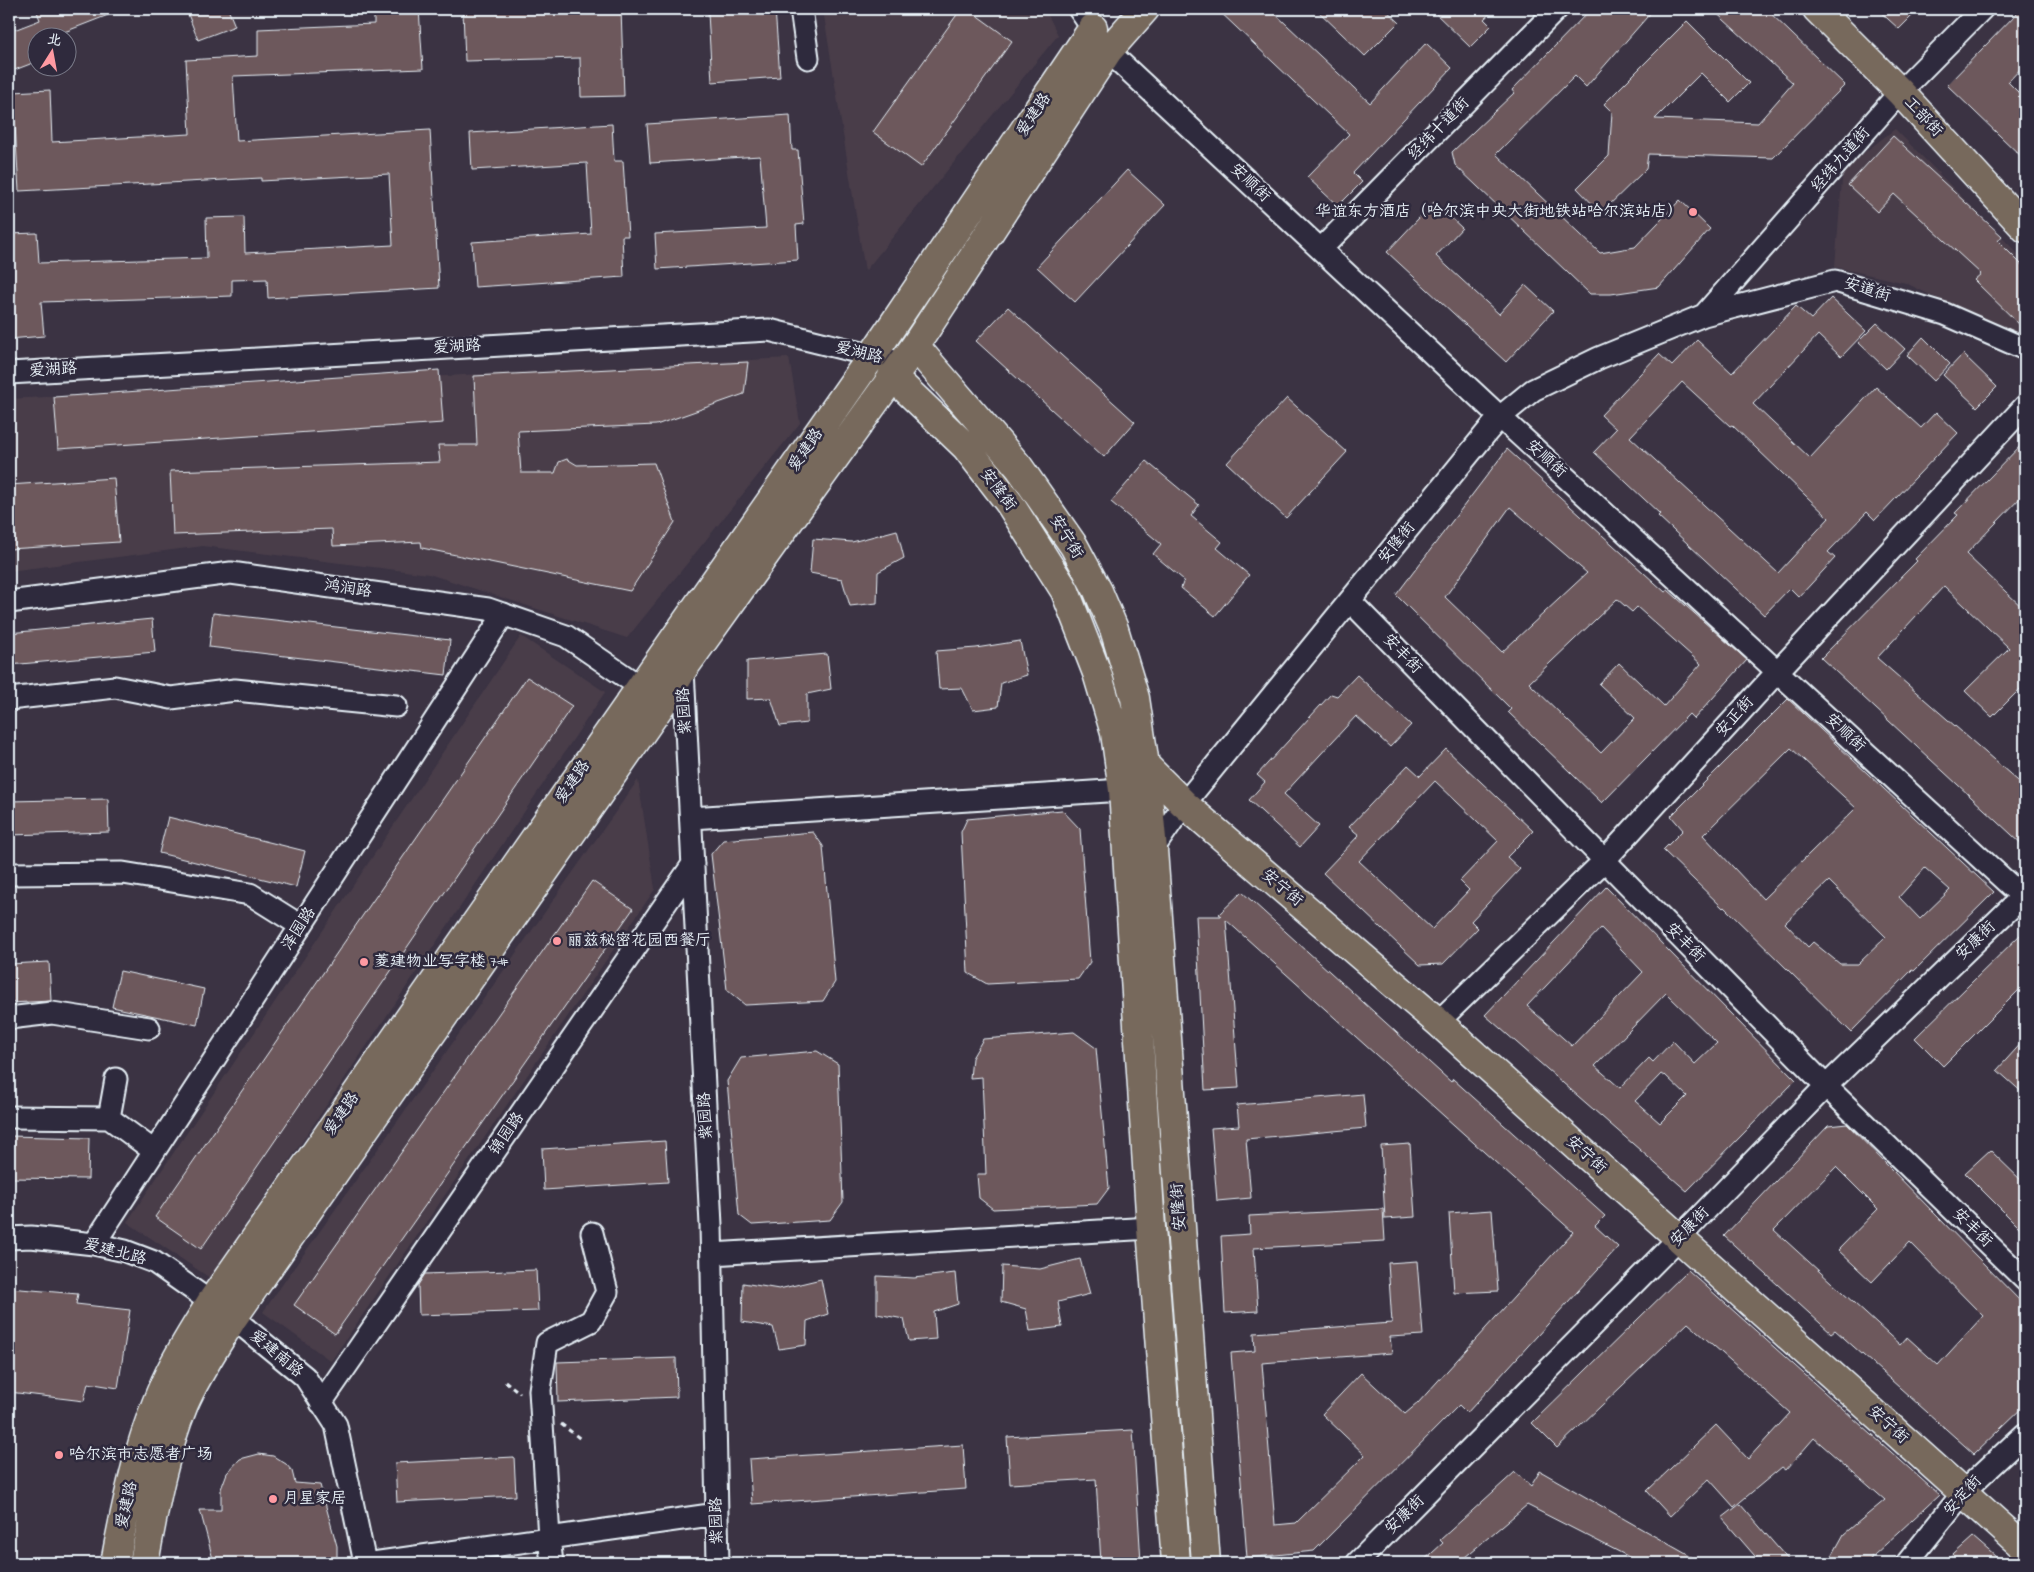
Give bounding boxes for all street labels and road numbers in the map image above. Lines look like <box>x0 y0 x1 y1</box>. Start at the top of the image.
street label: 爱建路 <box>1011 88 1057 142</box>
street label: 工部街 <box>1898 91 1948 143</box>
street label: 经纬十道街 <box>1403 92 1475 166</box>
street label: 经纬九道街 <box>1806 122 1876 198</box>
street label: 安顺街 <box>1224 158 1276 208</box>
street label: 安道街 <box>1841 272 1893 308</box>
street label: 爱湖路 <box>432 334 482 360</box>
street label: 爱湖路 <box>833 336 885 370</box>
street label: 爱湖路 <box>28 357 78 383</box>
street label: 爱建路 <box>782 423 830 477</box>
street label: 安顺街 <box>1520 434 1572 484</box>
street label: 安隆街 <box>974 464 1022 516</box>
street label: 安宁街 <box>1043 510 1089 564</box>
street label: 安隆街 <box>1373 517 1421 569</box>
street label: 鸿润路 <box>323 574 373 604</box>
street label: 安丰街 <box>1377 628 1427 680</box>
street label: 紫园路 <box>672 686 698 736</box>
street label: 安正街 <box>1710 691 1760 743</box>
street label: 安顺街 <box>1819 708 1871 758</box>
street label: 爱建路 <box>549 755 597 809</box>
street label: 安宁街 <box>1256 863 1308 913</box>
street label: 泽园路 <box>276 902 322 956</box>
street label: 安康街 <box>1950 916 2002 966</box>
street label: 安丰街 <box>1660 918 1710 968</box>
street label: 爱建路 <box>318 1087 366 1141</box>
street label: 紫园路 <box>693 1091 719 1141</box>
street label: 锦园路 <box>483 1107 531 1161</box>
street label: 安宁街 <box>1560 1130 1612 1180</box>
street label: 安隆街 <box>1165 1182 1193 1232</box>
street label: 安康街 <box>1665 1201 1715 1253</box>
street label: 安丰街 <box>1946 1203 1998 1253</box>
street label: 爱建北路 <box>81 1232 149 1272</box>
street label: 爱建南路 <box>244 1324 308 1384</box>
street label: 安宁街 <box>1862 1400 1914 1450</box>
street label: 安定街 <box>1938 1470 1988 1522</box>
street label: 爱建路 <box>110 1479 144 1531</box>
street label: 安康街 <box>1380 1490 1430 1540</box>
street label: 紫园路 <box>705 1497 729 1545</box>

